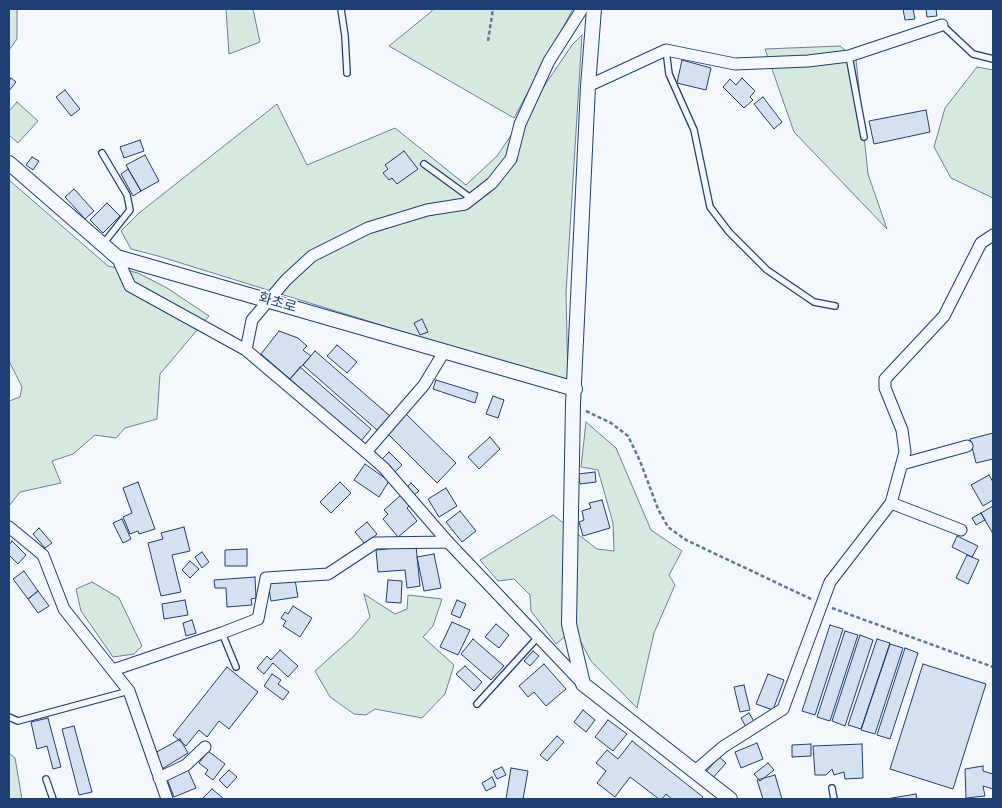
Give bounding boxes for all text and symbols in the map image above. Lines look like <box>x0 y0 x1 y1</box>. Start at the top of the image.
street label: 화초로 <box>256 291 298 317</box>

